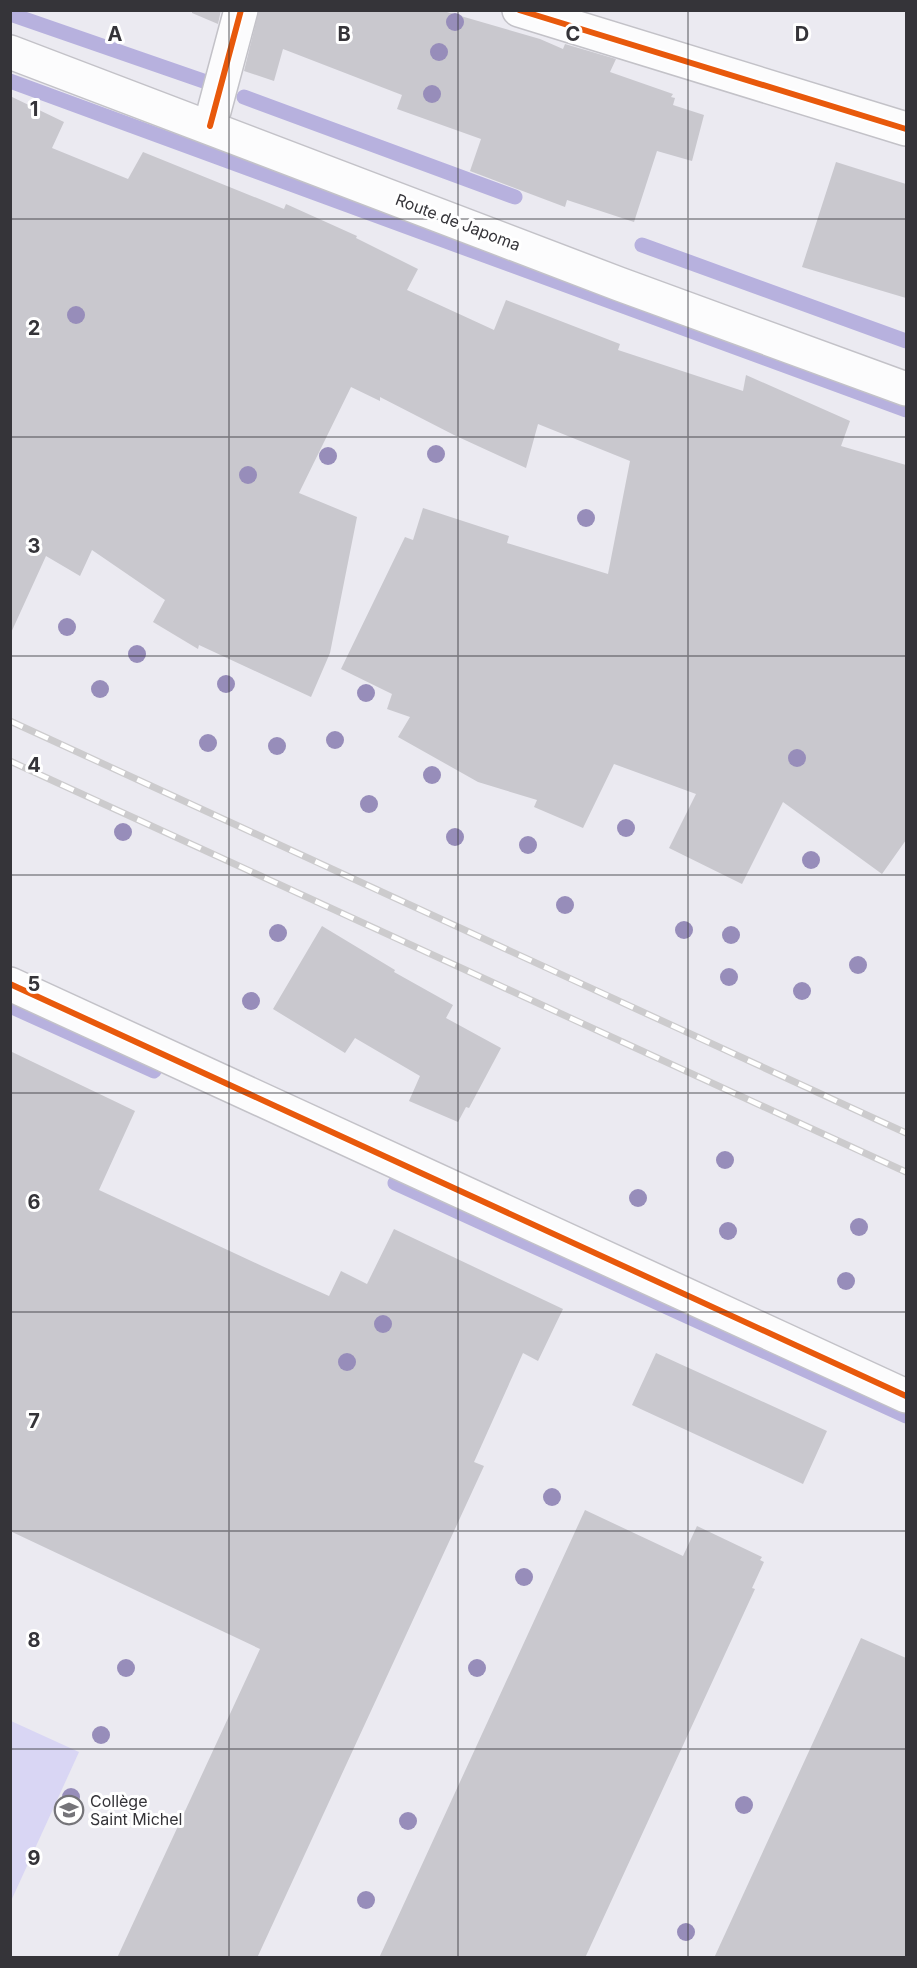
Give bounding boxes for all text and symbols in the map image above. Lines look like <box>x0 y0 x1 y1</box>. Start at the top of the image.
text: A <box>108 22 123 46</box>
text: B <box>337 22 351 46</box>
text: C <box>566 22 580 46</box>
text: D <box>795 22 809 46</box>
text: 1 <box>30 97 38 121</box>
street label: Route de Japoma <box>393 189 523 255</box>
text: 2 <box>28 316 40 340</box>
text: 3 <box>28 534 40 558</box>
text: 4 <box>27 753 41 777</box>
text: 5 <box>28 972 40 996</box>
text: 6 <box>28 1190 41 1214</box>
text: 7 <box>28 1409 40 1433</box>
text: 8 <box>27 1628 41 1652</box>
place label: Collège Saint Michel <box>90 1791 182 1829</box>
school or university icon: Collège Saint Michel <box>53 1794 85 1826</box>
text: 9 <box>28 1846 41 1870</box>

